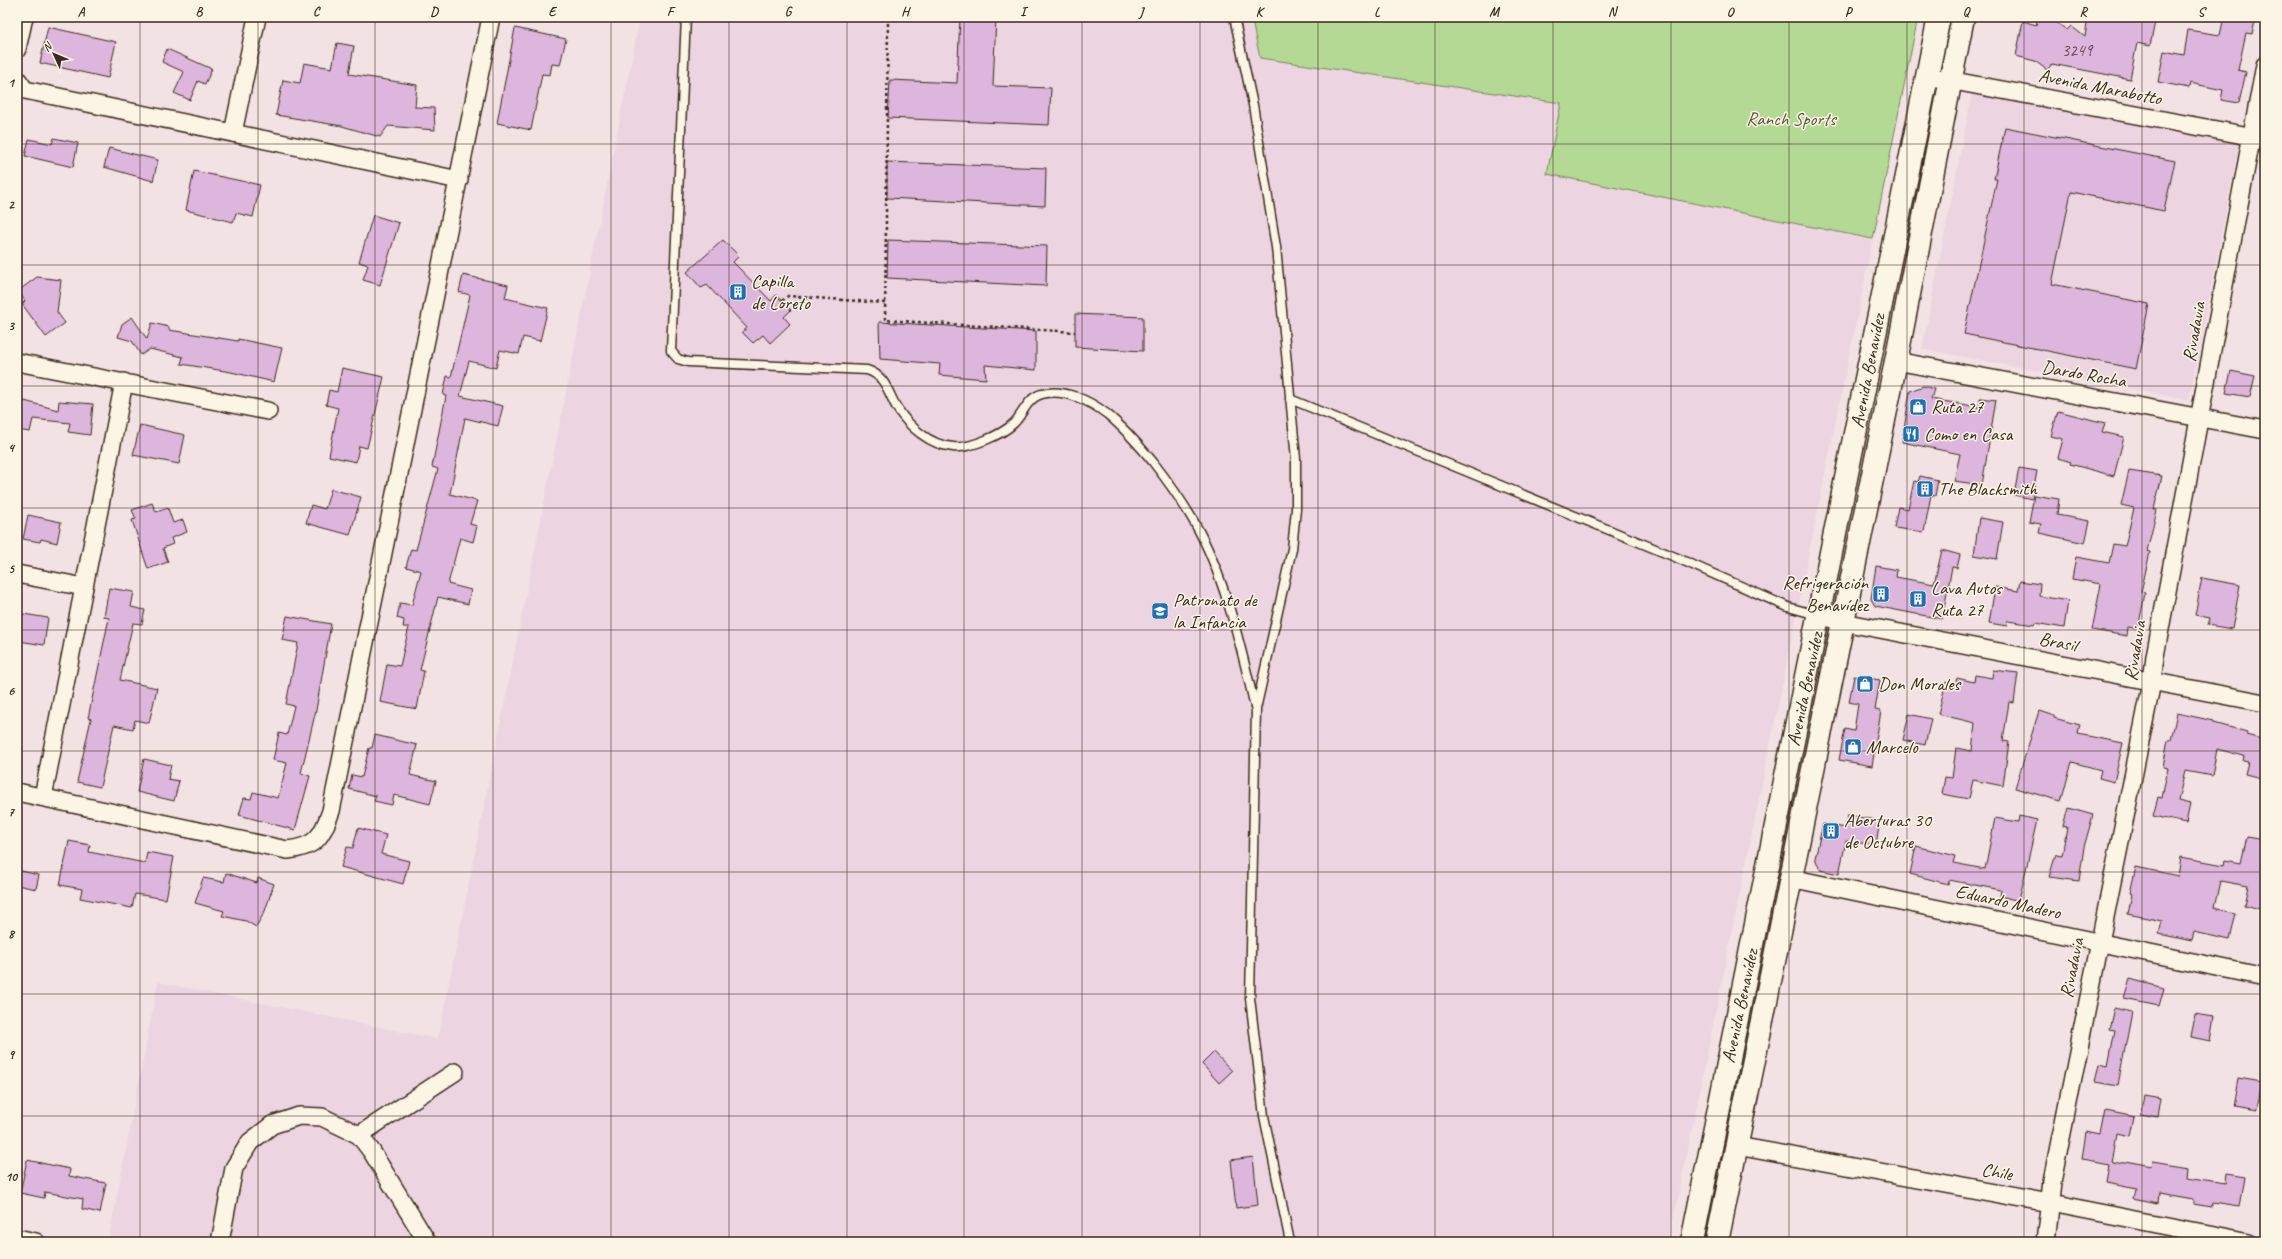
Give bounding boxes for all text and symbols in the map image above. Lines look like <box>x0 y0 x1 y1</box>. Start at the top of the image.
text: A <box>78 4 86 20</box>
text: B <box>196 4 204 20</box>
text: C <box>313 4 321 20</box>
text: D <box>430 4 439 20</box>
text: E <box>549 4 558 20</box>
text: F <box>667 4 676 20</box>
text: G <box>785 4 793 20</box>
text: H <box>901 4 911 20</box>
text: I <box>1020 4 1029 20</box>
text: J <box>1138 4 1145 20</box>
text: K <box>1256 4 1266 20</box>
text: L <box>1374 4 1381 20</box>
text: M <box>1489 4 1500 20</box>
text: N <box>1608 4 1619 20</box>
text: O <box>1727 4 1736 20</box>
text: P <box>1845 4 1854 20</box>
text: Q <box>1963 4 1971 20</box>
text: R <box>2079 4 2088 20</box>
text: S <box>2198 4 2208 20</box>
north arrow <box>34 34 74 74</box>
text: N <box>39 38 56 54</box>
house number: 3249 <box>2062 40 2094 61</box>
street label: Avenida Marabotto <box>2037 63 2165 111</box>
text: 1 <box>8 75 16 91</box>
park label: Ranch Sports <box>1746 107 1838 131</box>
text: 2 <box>8 197 15 213</box>
place label: Capilla de Loreto <box>751 269 811 315</box>
building icon: Capilla de Loreto <box>728 282 748 302</box>
street label: Rivadavia <box>2177 299 2211 364</box>
street label: Avenida Benavídez <box>1845 310 1891 430</box>
text: 3 <box>8 318 15 334</box>
street label: Dardo Rocha <box>2040 355 2130 394</box>
place label: Ruta 27 <box>1931 395 1985 419</box>
shop icon: Ruta 27 <box>1908 397 1928 417</box>
place label: Como en Casa <box>1924 422 2014 446</box>
restaurant icon: Como en Casa <box>1901 424 1921 444</box>
text: 4 <box>8 440 16 456</box>
place label: The Blacksmith <box>1938 477 2038 501</box>
building icon: The Blacksmith <box>1915 479 1935 499</box>
text: 5 <box>8 561 15 577</box>
place label: Refrigeración Benavídez <box>1782 571 1870 617</box>
place label: Lava Autos Ruta 27 <box>1931 576 2003 622</box>
building icon: Refrigeración Benavídez <box>1871 584 1891 604</box>
place label: Patronato de la Infancia <box>1173 588 1259 634</box>
building icon: Lava Autos Ruta 27 <box>1908 589 1928 609</box>
school or university icon: Patronato de la Infancia <box>1150 601 1170 621</box>
street label: Rivadavia <box>2118 618 2152 683</box>
street label: Brasil <box>2037 627 2083 658</box>
street label: Avenida Benavídez <box>1781 628 1829 748</box>
place label: Don Morales <box>1878 672 1962 696</box>
shop icon: Don Morales <box>1855 674 1875 694</box>
text: 6 <box>8 683 15 699</box>
place label: Marcelo <box>1866 735 1919 759</box>
shop icon: Marcelo <box>1843 737 1863 757</box>
text: 7 <box>8 804 15 820</box>
place label: Aberturas 30 de Octubre <box>1844 808 1932 854</box>
building icon: Aberturas 30 de Octubre <box>1821 821 1841 841</box>
street label: Eduardo Madero <box>1953 879 2064 925</box>
text: 8 <box>8 926 16 942</box>
street label: Rivadavia <box>2054 935 2090 1000</box>
street label: Avenida Benavídez <box>1716 945 1764 1065</box>
text: 9 <box>8 1047 15 1063</box>
street label: Chile <box>1980 1158 2016 1187</box>
text: 10 <box>5 1169 18 1185</box>

